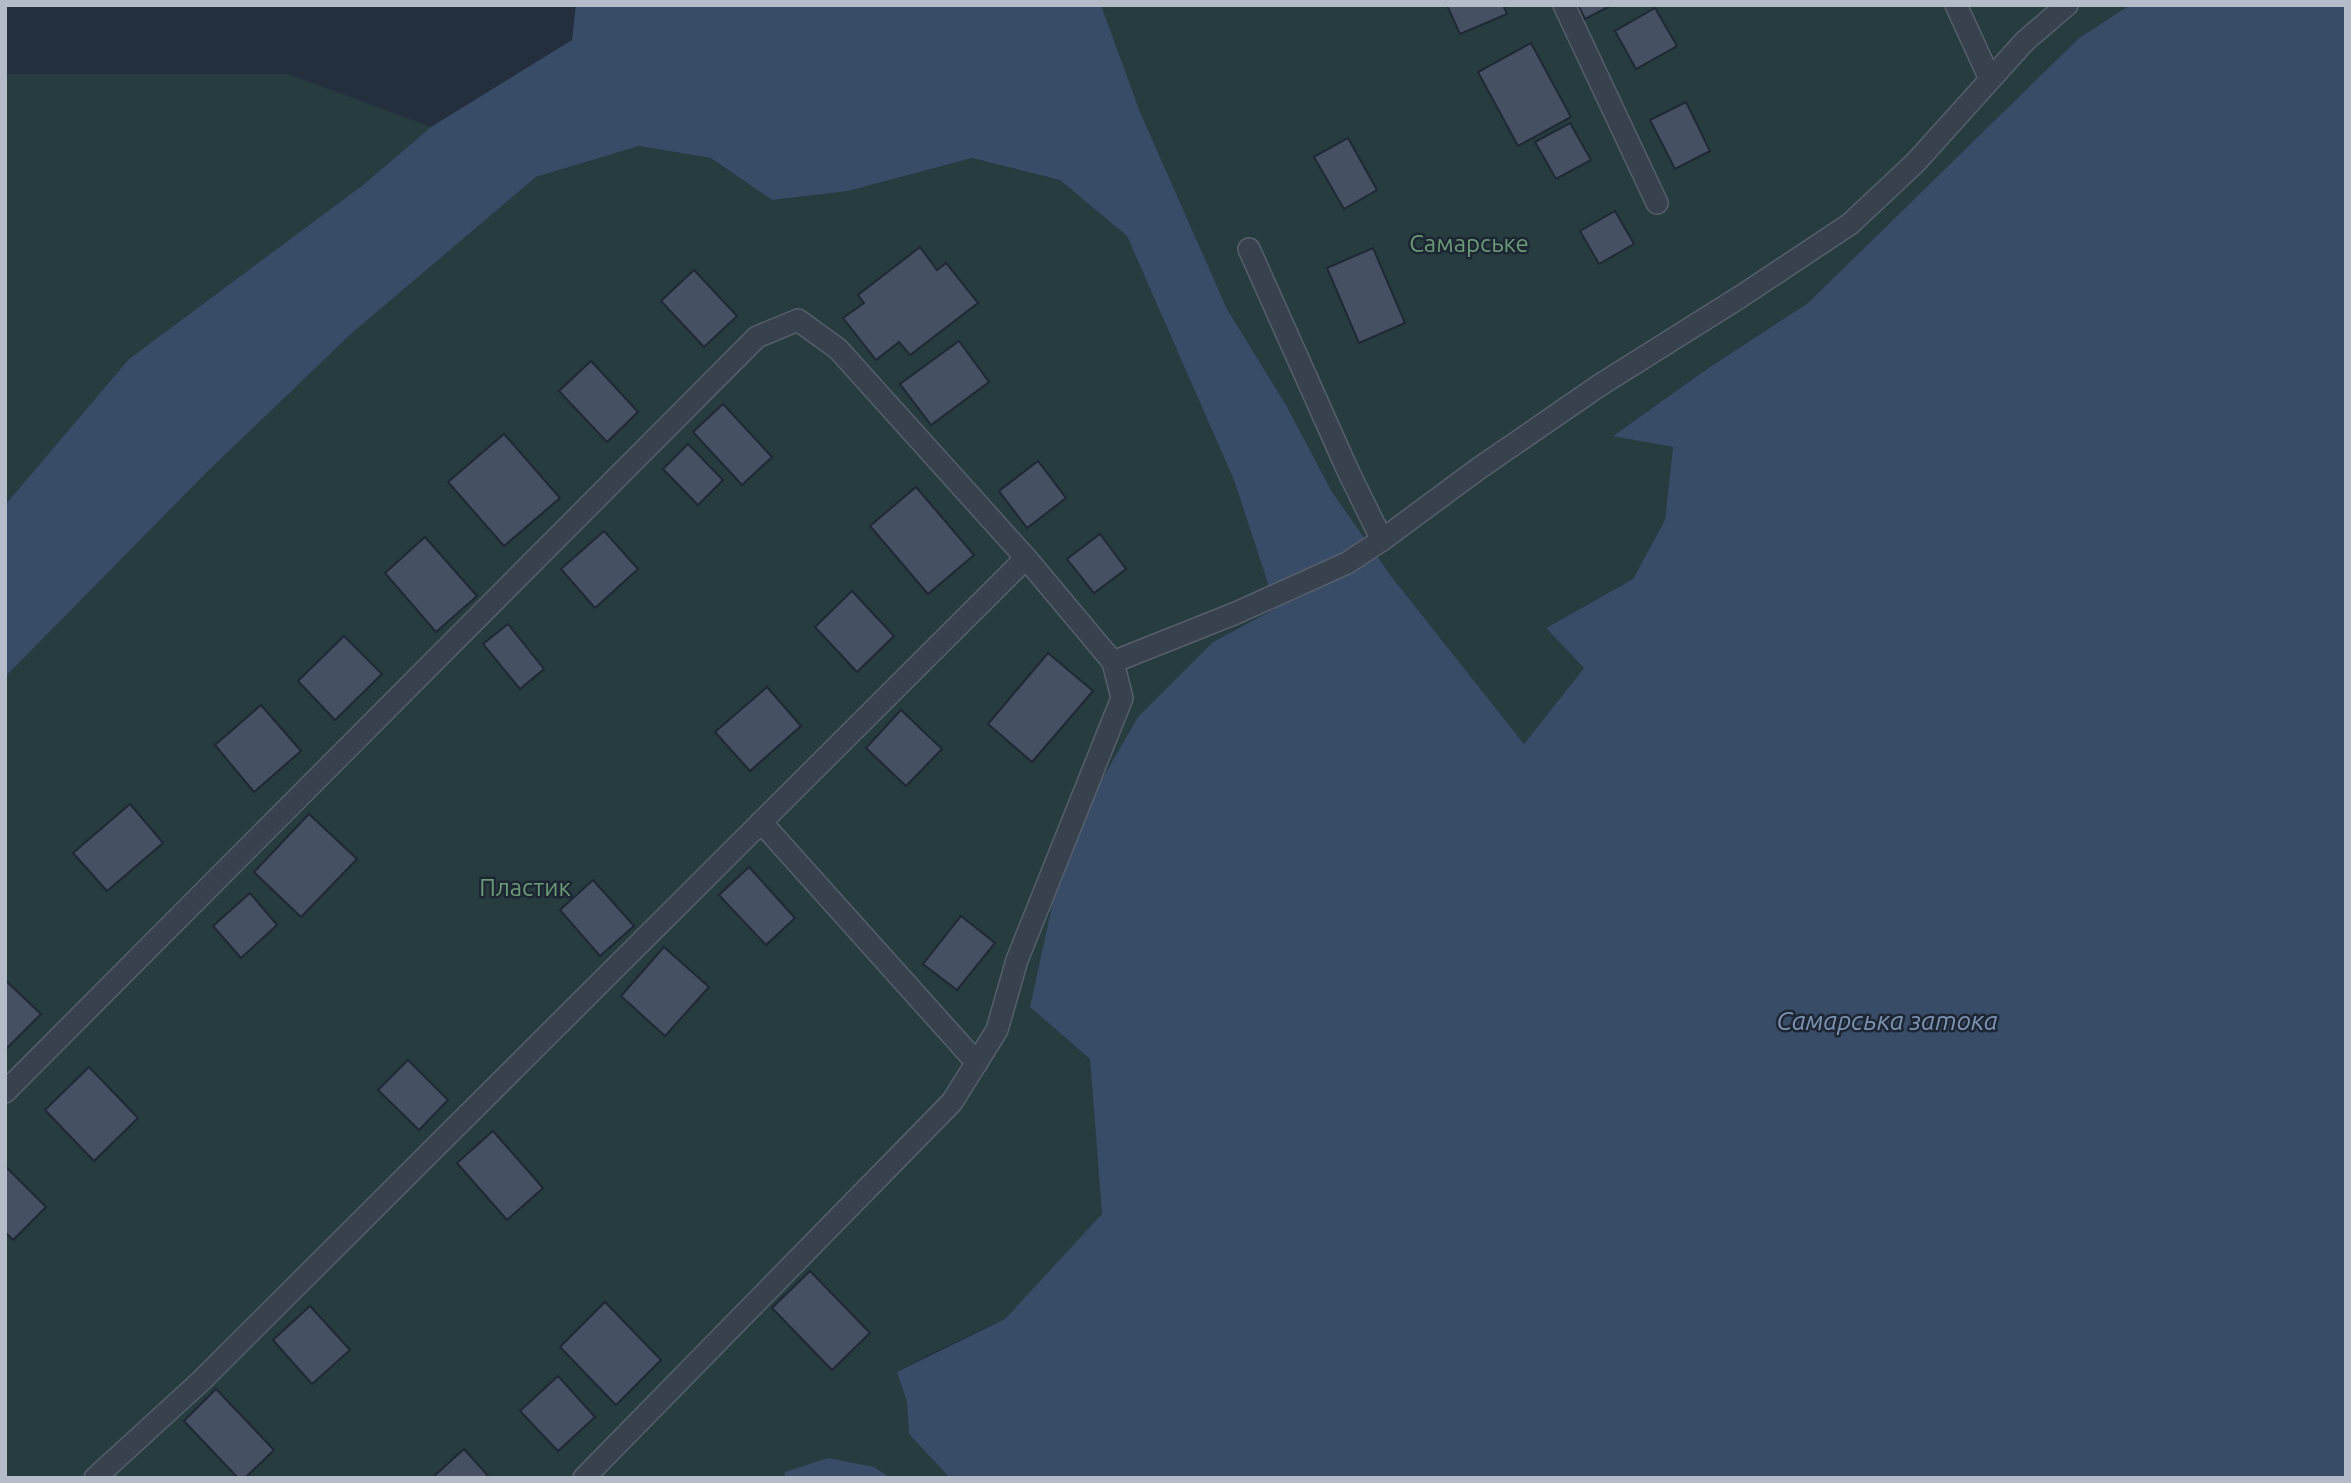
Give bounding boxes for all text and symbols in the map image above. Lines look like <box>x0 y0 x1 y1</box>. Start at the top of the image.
park label: Самарське <box>1409 230 1529 257</box>
park label: Пластик <box>479 874 571 901</box>
water label: Самарська затока <box>1776 1006 1998 1035</box>

